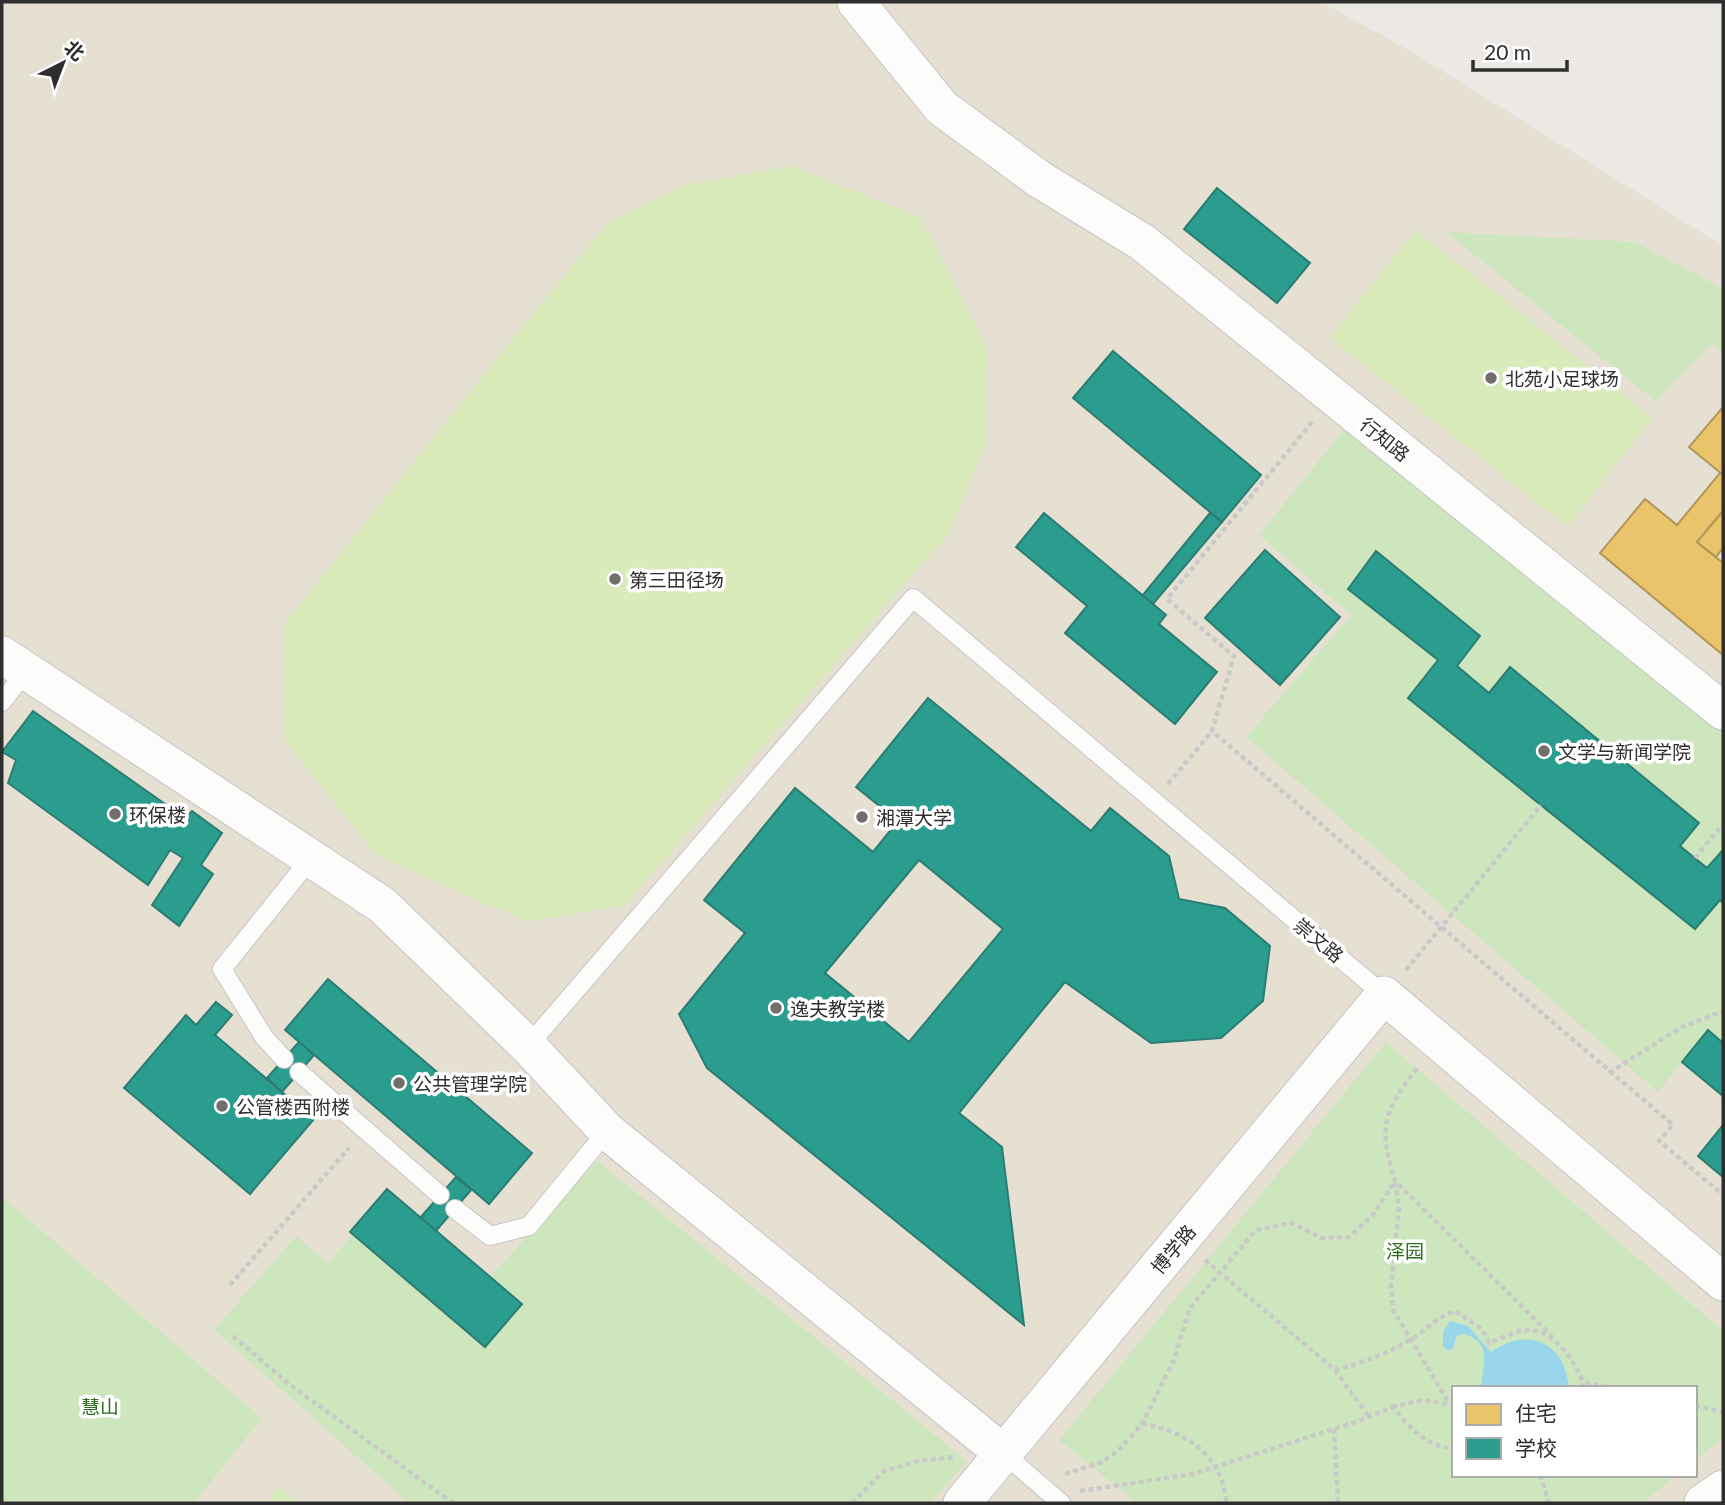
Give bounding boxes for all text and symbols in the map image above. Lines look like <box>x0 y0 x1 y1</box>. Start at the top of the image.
north arrow <box>28 28 98 98</box>
scale bar <box>1473 28 1568 72</box>
text: 北 <box>60 35 89 65</box>
text: 20 m <box>1484 39 1531 64</box>
place label: 北苑小足球场 <box>1505 367 1619 390</box>
marker: 北苑小足球场 <box>1483 370 1499 386</box>
street label: 行知路 <box>1356 412 1414 466</box>
place label: 第三田径场 <box>629 568 724 591</box>
marker: 第三田径场 <box>607 571 623 587</box>
place label: 文学与新闻学院 <box>1558 740 1691 763</box>
marker: 文学与新闻学院 <box>1536 743 1552 759</box>
place label: 环保楼 <box>129 803 186 826</box>
marker: 环保楼 <box>107 806 123 822</box>
place label: 湘潭大学 <box>876 806 952 829</box>
marker: 湘潭大学 <box>854 809 870 825</box>
street label: 崇文路 <box>1290 913 1348 967</box>
place label: 逸夫教学楼 <box>790 997 885 1020</box>
marker: 逸夫教学楼 <box>768 1000 784 1016</box>
place label: 公共管理学院 <box>413 1072 527 1095</box>
marker: 公共管理学院 <box>391 1075 407 1091</box>
place label: 公管楼西附楼 <box>236 1095 350 1118</box>
marker: 公管楼西附楼 <box>214 1098 230 1114</box>
street label: 博学路 <box>1146 1220 1200 1278</box>
park label: 泽园 <box>1386 1239 1424 1262</box>
legend <box>1452 1386 1697 1477</box>
park label: 慧山 <box>81 1395 119 1418</box>
text: 住宅 <box>1515 1400 1557 1425</box>
text: 学校 <box>1515 1435 1557 1460</box>

